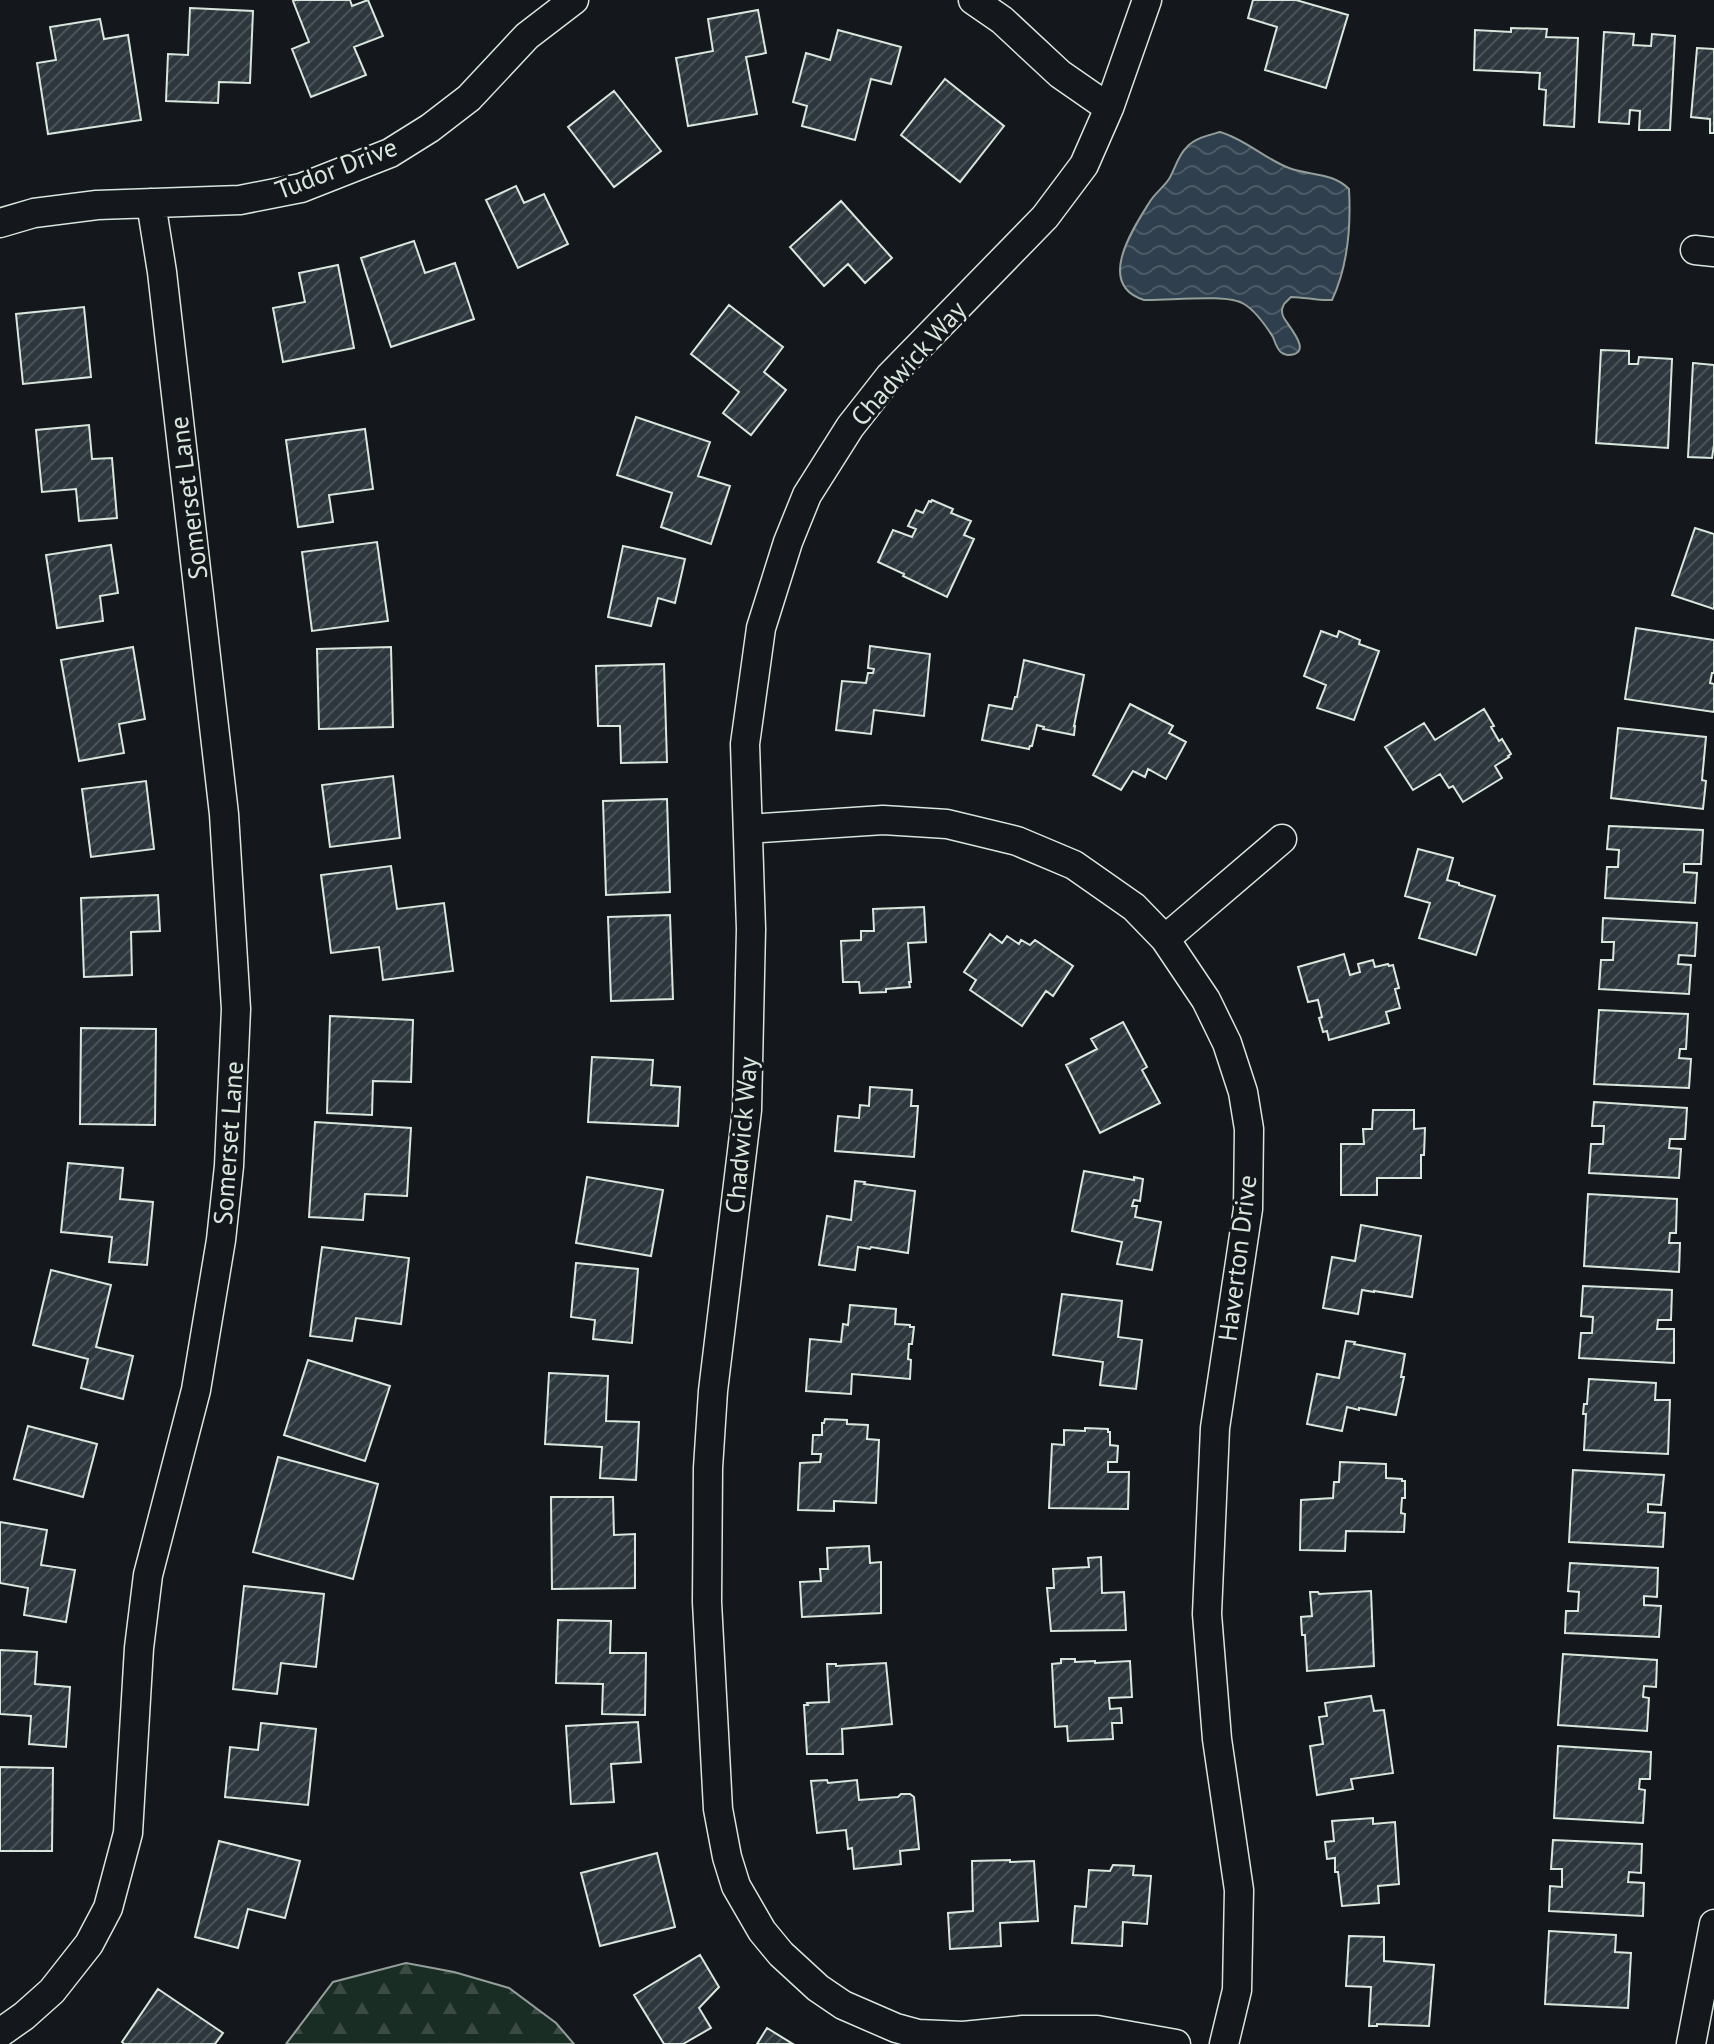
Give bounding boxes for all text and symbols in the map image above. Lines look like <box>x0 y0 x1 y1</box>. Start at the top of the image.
street label: Tudor Drive <box>270 130 402 206</box>
street label: Chadwick Way <box>843 293 973 433</box>
street label: Somerset Lane <box>162 415 214 581</box>
street label: Chadwick Way <box>718 1055 764 1215</box>
street label: Somerset Lane <box>206 1060 250 1226</box>
street label: Haverton Drive <box>1210 1173 1264 1343</box>

